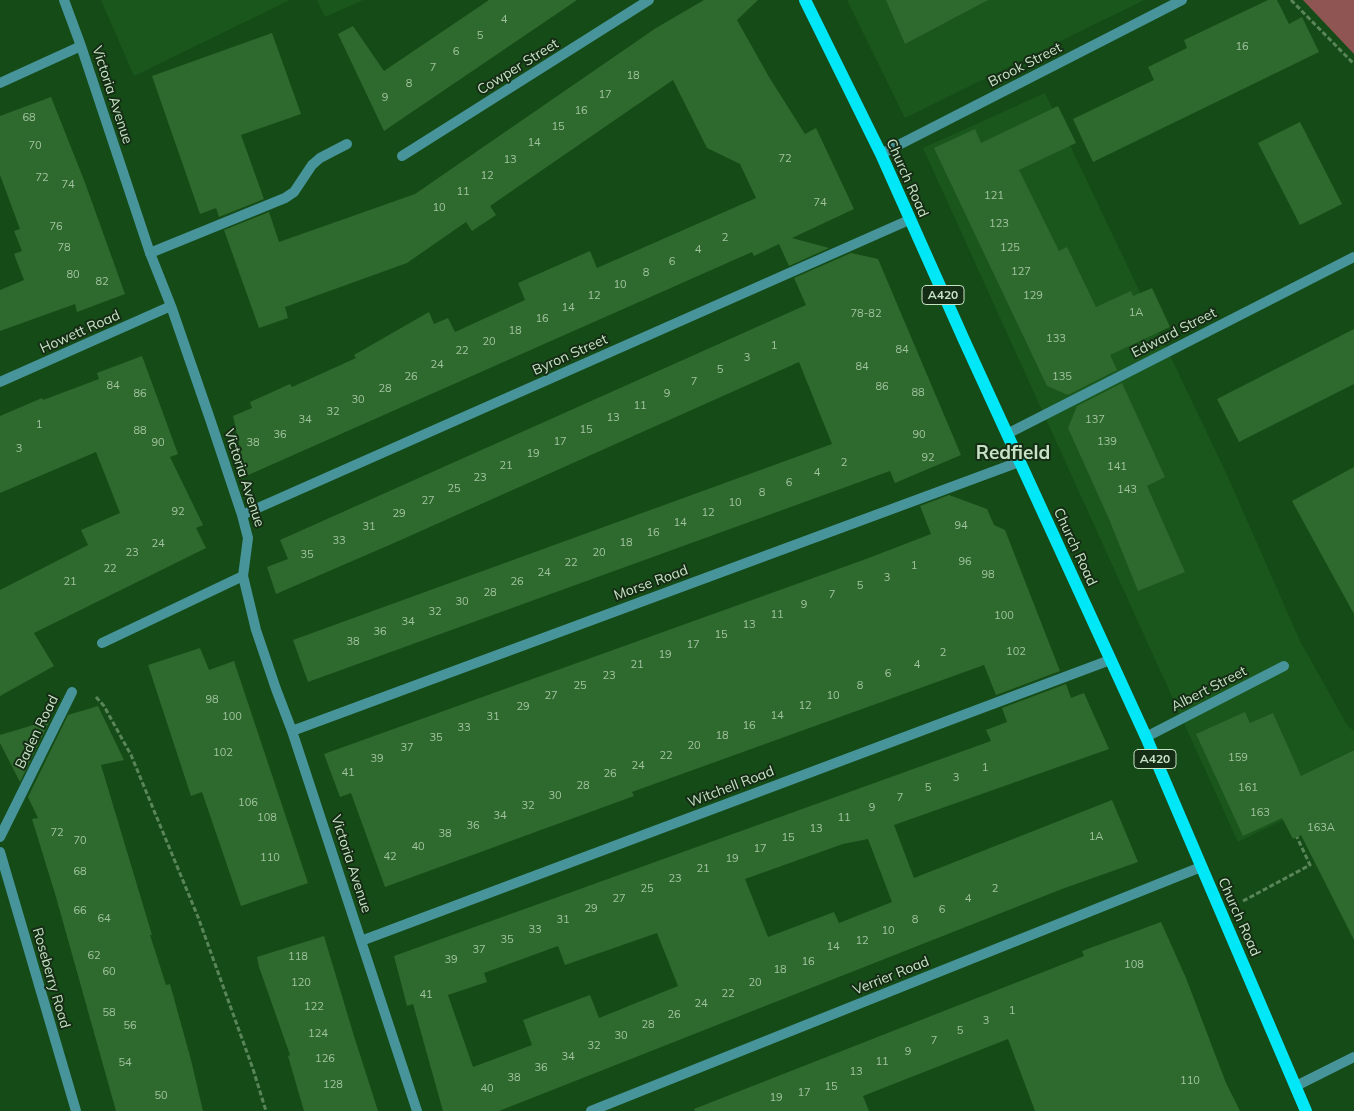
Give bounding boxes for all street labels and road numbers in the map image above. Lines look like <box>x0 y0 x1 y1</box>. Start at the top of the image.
street label: Cowper Street <box>474 35 562 99</box>
street label: Brook Street <box>986 39 1064 91</box>
street label: Victoria Avenue <box>88 44 136 146</box>
street label: Church Road <box>882 136 932 220</box>
road number: A420 <box>922 286 964 304</box>
street label: Edward Street <box>1129 304 1219 362</box>
street label: Howett Road <box>37 307 123 357</box>
street label: Byron Street <box>530 331 610 379</box>
street label: Victoria Avenue <box>220 427 268 529</box>
street label: Church Road <box>1050 505 1100 589</box>
street label: Morse Road <box>612 562 690 604</box>
street label: Albert Street <box>1168 663 1250 715</box>
street label: Baden Road <box>12 692 62 772</box>
road number: A420 <box>1134 750 1176 769</box>
street label: Witchell Road <box>685 763 777 811</box>
street label: Victoria Avenue <box>327 813 375 915</box>
street label: Church Road <box>1214 875 1264 959</box>
street label: Roseberry Road <box>29 926 73 1030</box>
street label: Verrier Road <box>850 953 932 999</box>

